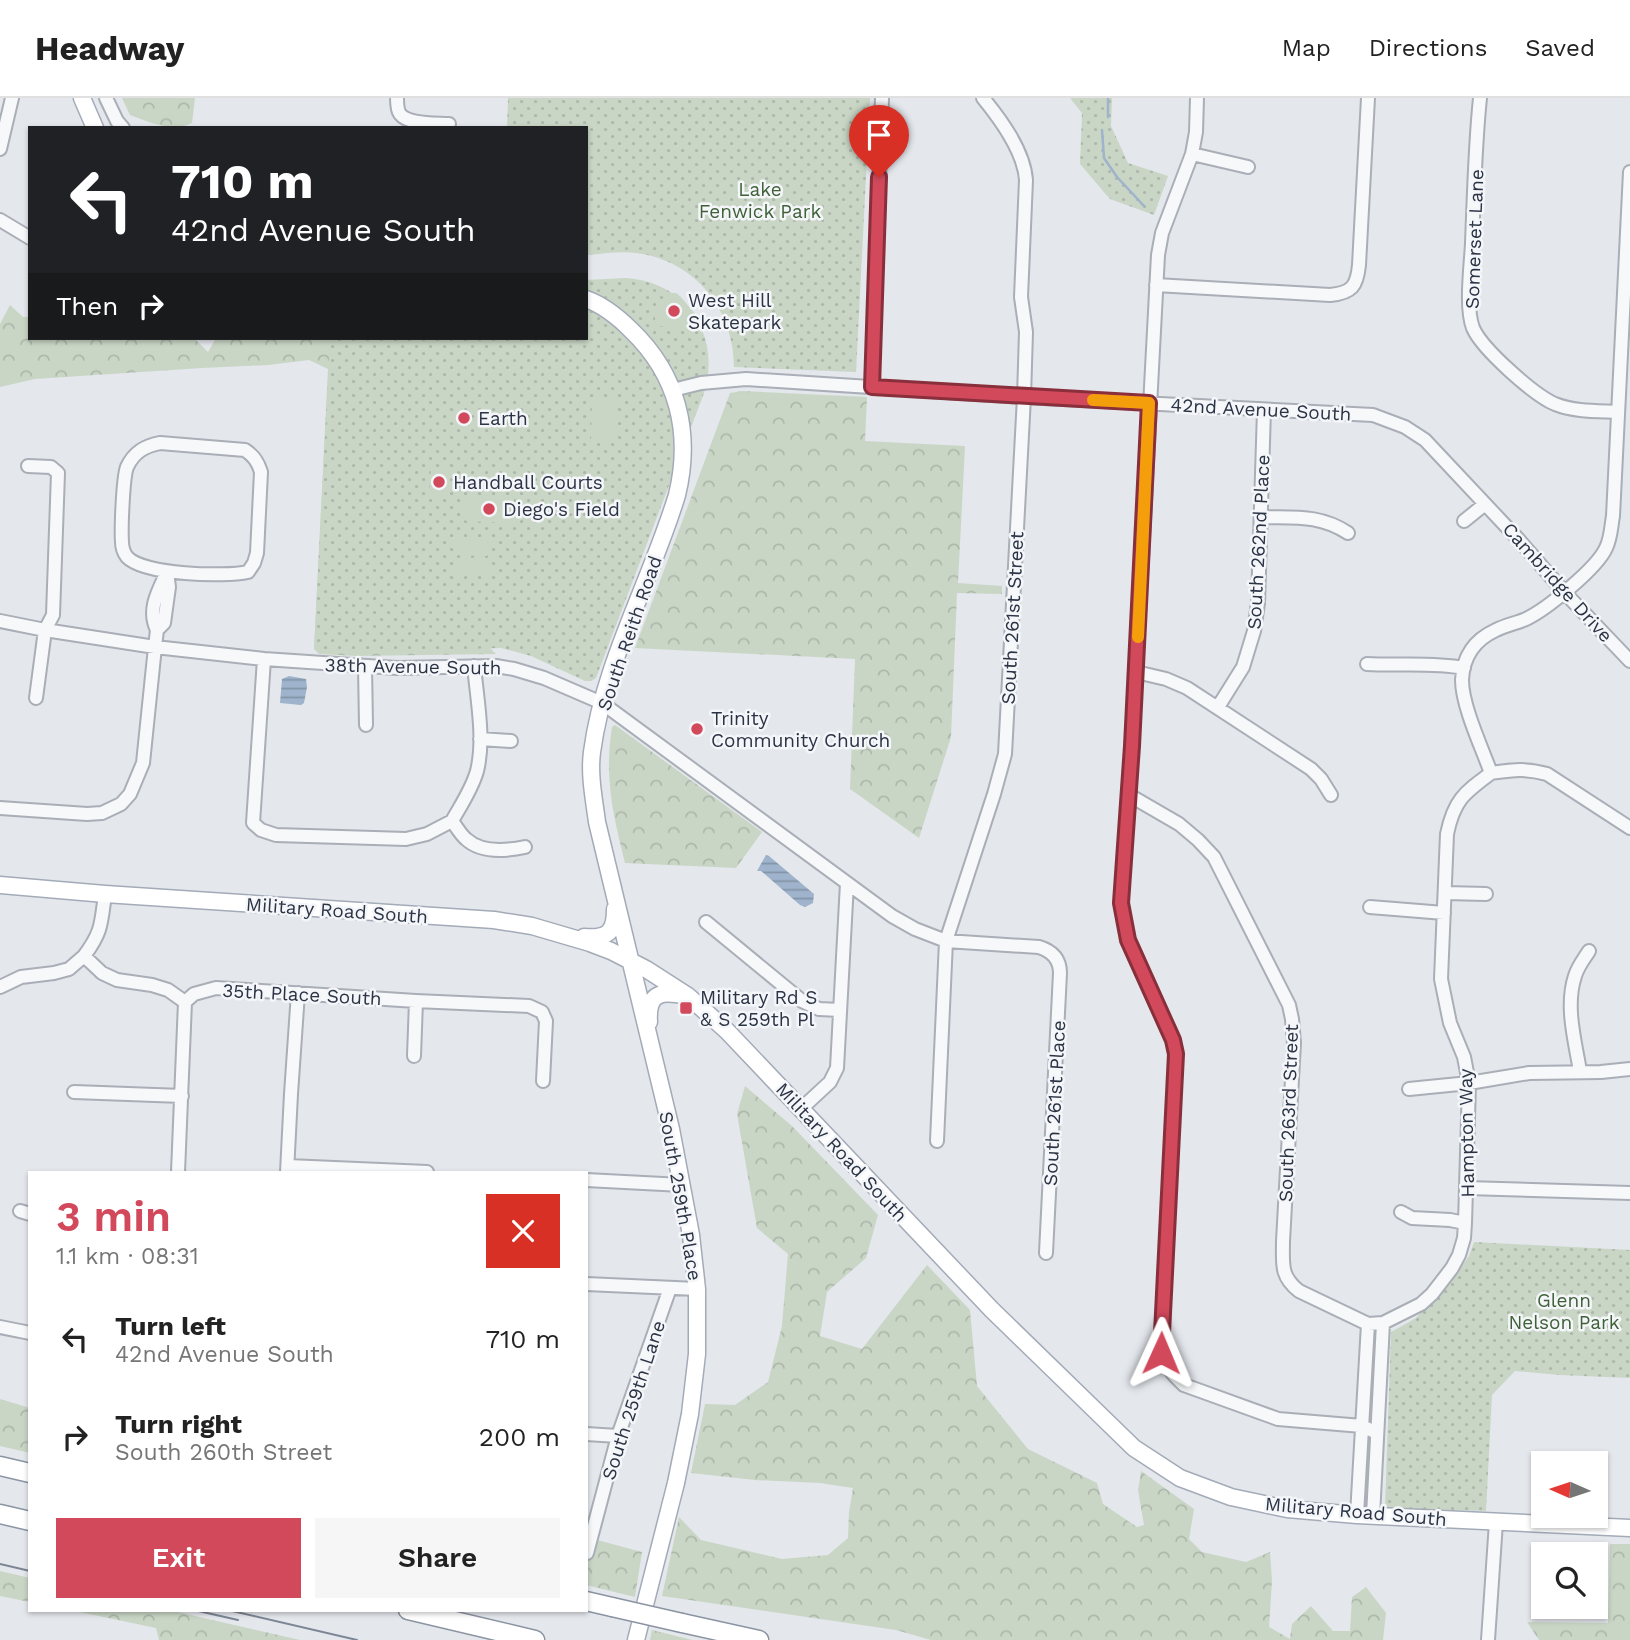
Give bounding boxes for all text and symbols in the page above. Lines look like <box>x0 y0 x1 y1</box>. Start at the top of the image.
text: Headway <box>35 29 184 68</box>
text: Map <box>1282 34 1331 62</box>
text: Directions <box>1369 34 1487 62</box>
text: Saved <box>1525 34 1595 62</box>
pin <box>849 105 909 177</box>
icon: arrive <box>860 116 898 154</box>
text: 710 m <box>171 152 314 210</box>
icon: left <box>56 154 147 245</box>
street label: Somerset Lane <box>1461 169 1488 309</box>
park label: Lake Fenwick Park <box>699 178 821 223</box>
text: 42nd Avenue South <box>171 211 475 249</box>
icon: right <box>132 287 170 325</box>
place label: West Hill Skatepark <box>688 289 781 334</box>
text: Then <box>56 291 118 321</box>
marker: West Hill Skatepark <box>666 303 682 319</box>
street label: 42nd Avenue South <box>1170 393 1352 426</box>
place label: Earth <box>478 407 528 430</box>
marker: Earth <box>456 410 472 426</box>
street label: South 262nd Place <box>1242 454 1275 630</box>
place label: Handball Courts <box>453 471 603 494</box>
marker: Handball Courts <box>431 474 447 490</box>
place label: Diego's Field <box>503 498 620 521</box>
marker: Diego's Field <box>481 501 497 517</box>
street label: Cambridge Drive <box>1498 518 1617 647</box>
street label: South 261st Street <box>996 531 1029 705</box>
street label: South Reith Road <box>592 553 667 714</box>
street label: 38th Avenue South <box>324 653 502 680</box>
place label: Trinity Community Church <box>711 707 890 752</box>
marker: Trinity Community Church <box>689 721 705 737</box>
street label: Military Road South <box>245 893 429 928</box>
street label: 35th Place South <box>222 979 382 1010</box>
place label: Military Rd S & S 259th Pl <box>700 986 817 1031</box>
marker: Military Rd S & S 259th Pl <box>678 1000 694 1016</box>
street label: South 261st Place <box>1039 1020 1070 1186</box>
street label: South 263rd Street <box>1274 1024 1303 1202</box>
street label: Hampton Way <box>1454 1068 1479 1198</box>
street label: Military Road South <box>771 1078 912 1227</box>
street label: South 259th Place <box>654 1110 707 1282</box>
text: 3 min <box>56 1192 171 1241</box>
button: close <box>486 1194 560 1268</box>
text: 1.1 km · 08:31 <box>56 1243 199 1270</box>
park label: Glenn Nelson Park <box>1508 1289 1620 1334</box>
text: Turn left <box>115 1311 226 1341</box>
position arrow <box>1124 1316 1198 1390</box>
street label: South 259th Lane <box>597 1317 670 1483</box>
icon: left <box>56 1320 94 1358</box>
text: 710 m <box>485 1324 560 1354</box>
text: 42nd Avenue South <box>115 1341 334 1368</box>
text: Turn right <box>115 1409 242 1439</box>
icon: right <box>56 1418 94 1456</box>
text: 200 m <box>479 1422 560 1452</box>
text: South 260th Street <box>115 1439 332 1466</box>
north arrow <box>1531 1451 1608 1528</box>
map controls <box>1531 1451 1608 1619</box>
street label: Military Road South <box>1264 1492 1448 1531</box>
button: Exit <box>56 1518 301 1598</box>
button: Share <box>315 1518 560 1598</box>
button: search <box>1531 1542 1608 1619</box>

